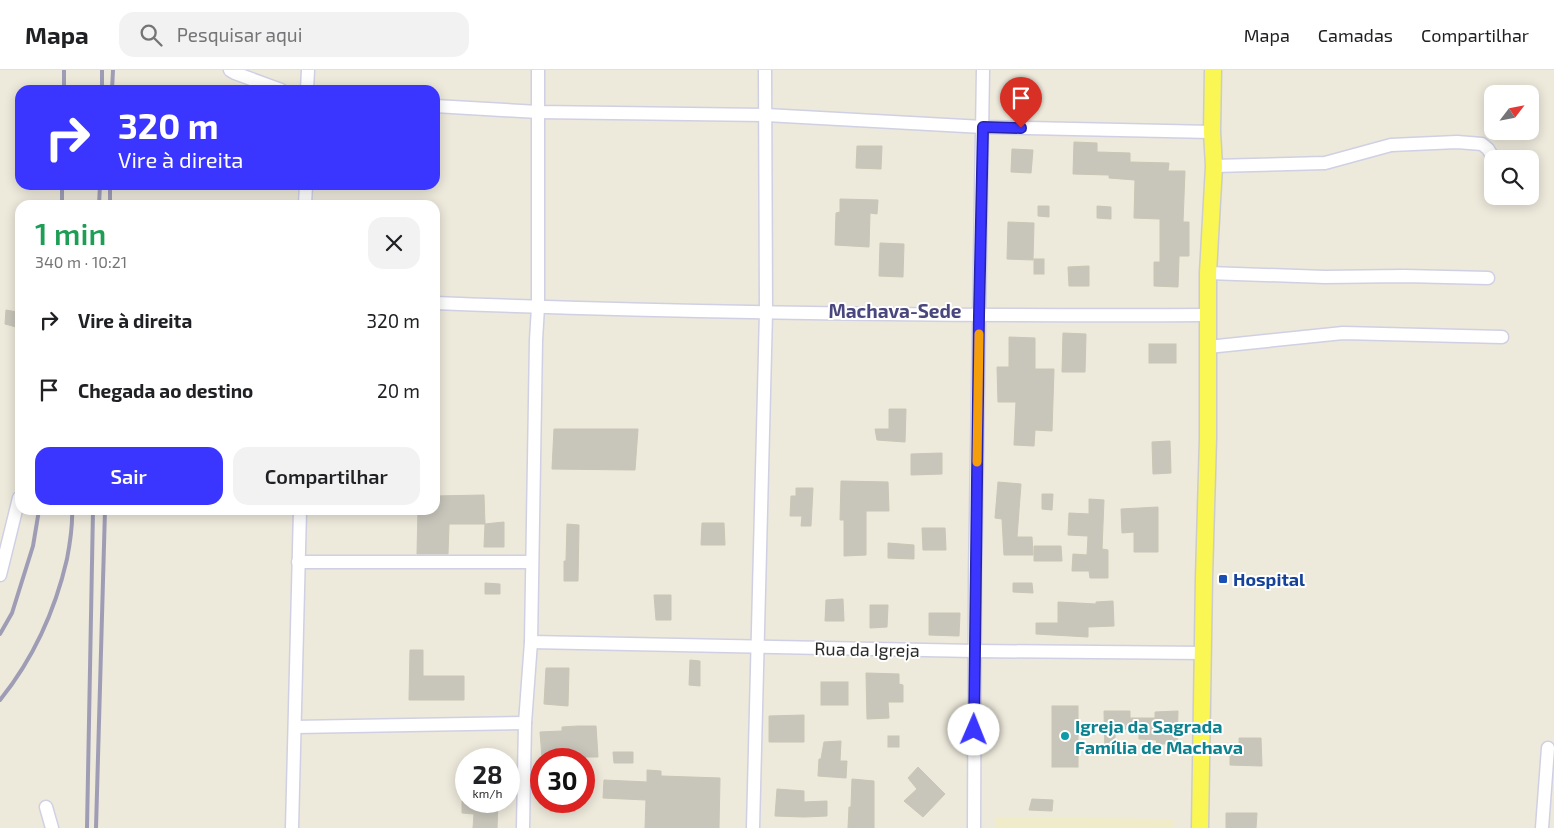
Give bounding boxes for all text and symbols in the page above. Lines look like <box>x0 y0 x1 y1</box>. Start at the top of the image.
search box <box>119 12 469 57</box>
text: Mapa <box>25 20 89 49</box>
icon: search <box>137 21 165 49</box>
text: Pesquisar aqui <box>177 23 302 46</box>
text: Mapa <box>1244 24 1290 46</box>
text: Camadas <box>1318 24 1393 46</box>
text: Compartilhar <box>1421 24 1529 46</box>
pin <box>1000 77 1042 128</box>
icon: arrive <box>1007 84 1035 112</box>
north arrow <box>1484 85 1539 140</box>
map controls <box>1484 85 1539 205</box>
text: 320 m <box>118 104 219 146</box>
icon: right <box>35 105 100 170</box>
text: Vire à direita <box>118 146 243 172</box>
button: search <box>1484 150 1539 205</box>
text: 1 min <box>35 215 106 251</box>
button: close <box>368 217 420 269</box>
text: 340 m · 10:21 <box>35 252 127 271</box>
district label: Machava-Sede <box>828 299 962 322</box>
icon: right <box>35 306 63 334</box>
text: Vire à direita <box>78 309 192 332</box>
text: 320 m <box>366 309 420 332</box>
icon: arrive <box>35 376 63 404</box>
text: Chegada ao destino <box>78 379 253 402</box>
text: 20 m <box>377 379 420 402</box>
button: Sair <box>35 447 223 505</box>
button: Compartilhar <box>233 447 420 505</box>
place label: Hospital <box>1233 568 1305 590</box>
marker: Hospital <box>1217 573 1229 585</box>
street label: Rua da Igreja <box>814 637 920 661</box>
position arrow <box>947 703 999 755</box>
place label: Igreja da Sagrada Família de Machava <box>1075 715 1243 758</box>
marker: Igreja da Sagrada Família de Machava <box>1059 730 1071 742</box>
speed limit sign: 30 <box>530 748 595 813</box>
text: 28 <box>472 759 503 789</box>
text: km/h <box>473 786 502 800</box>

